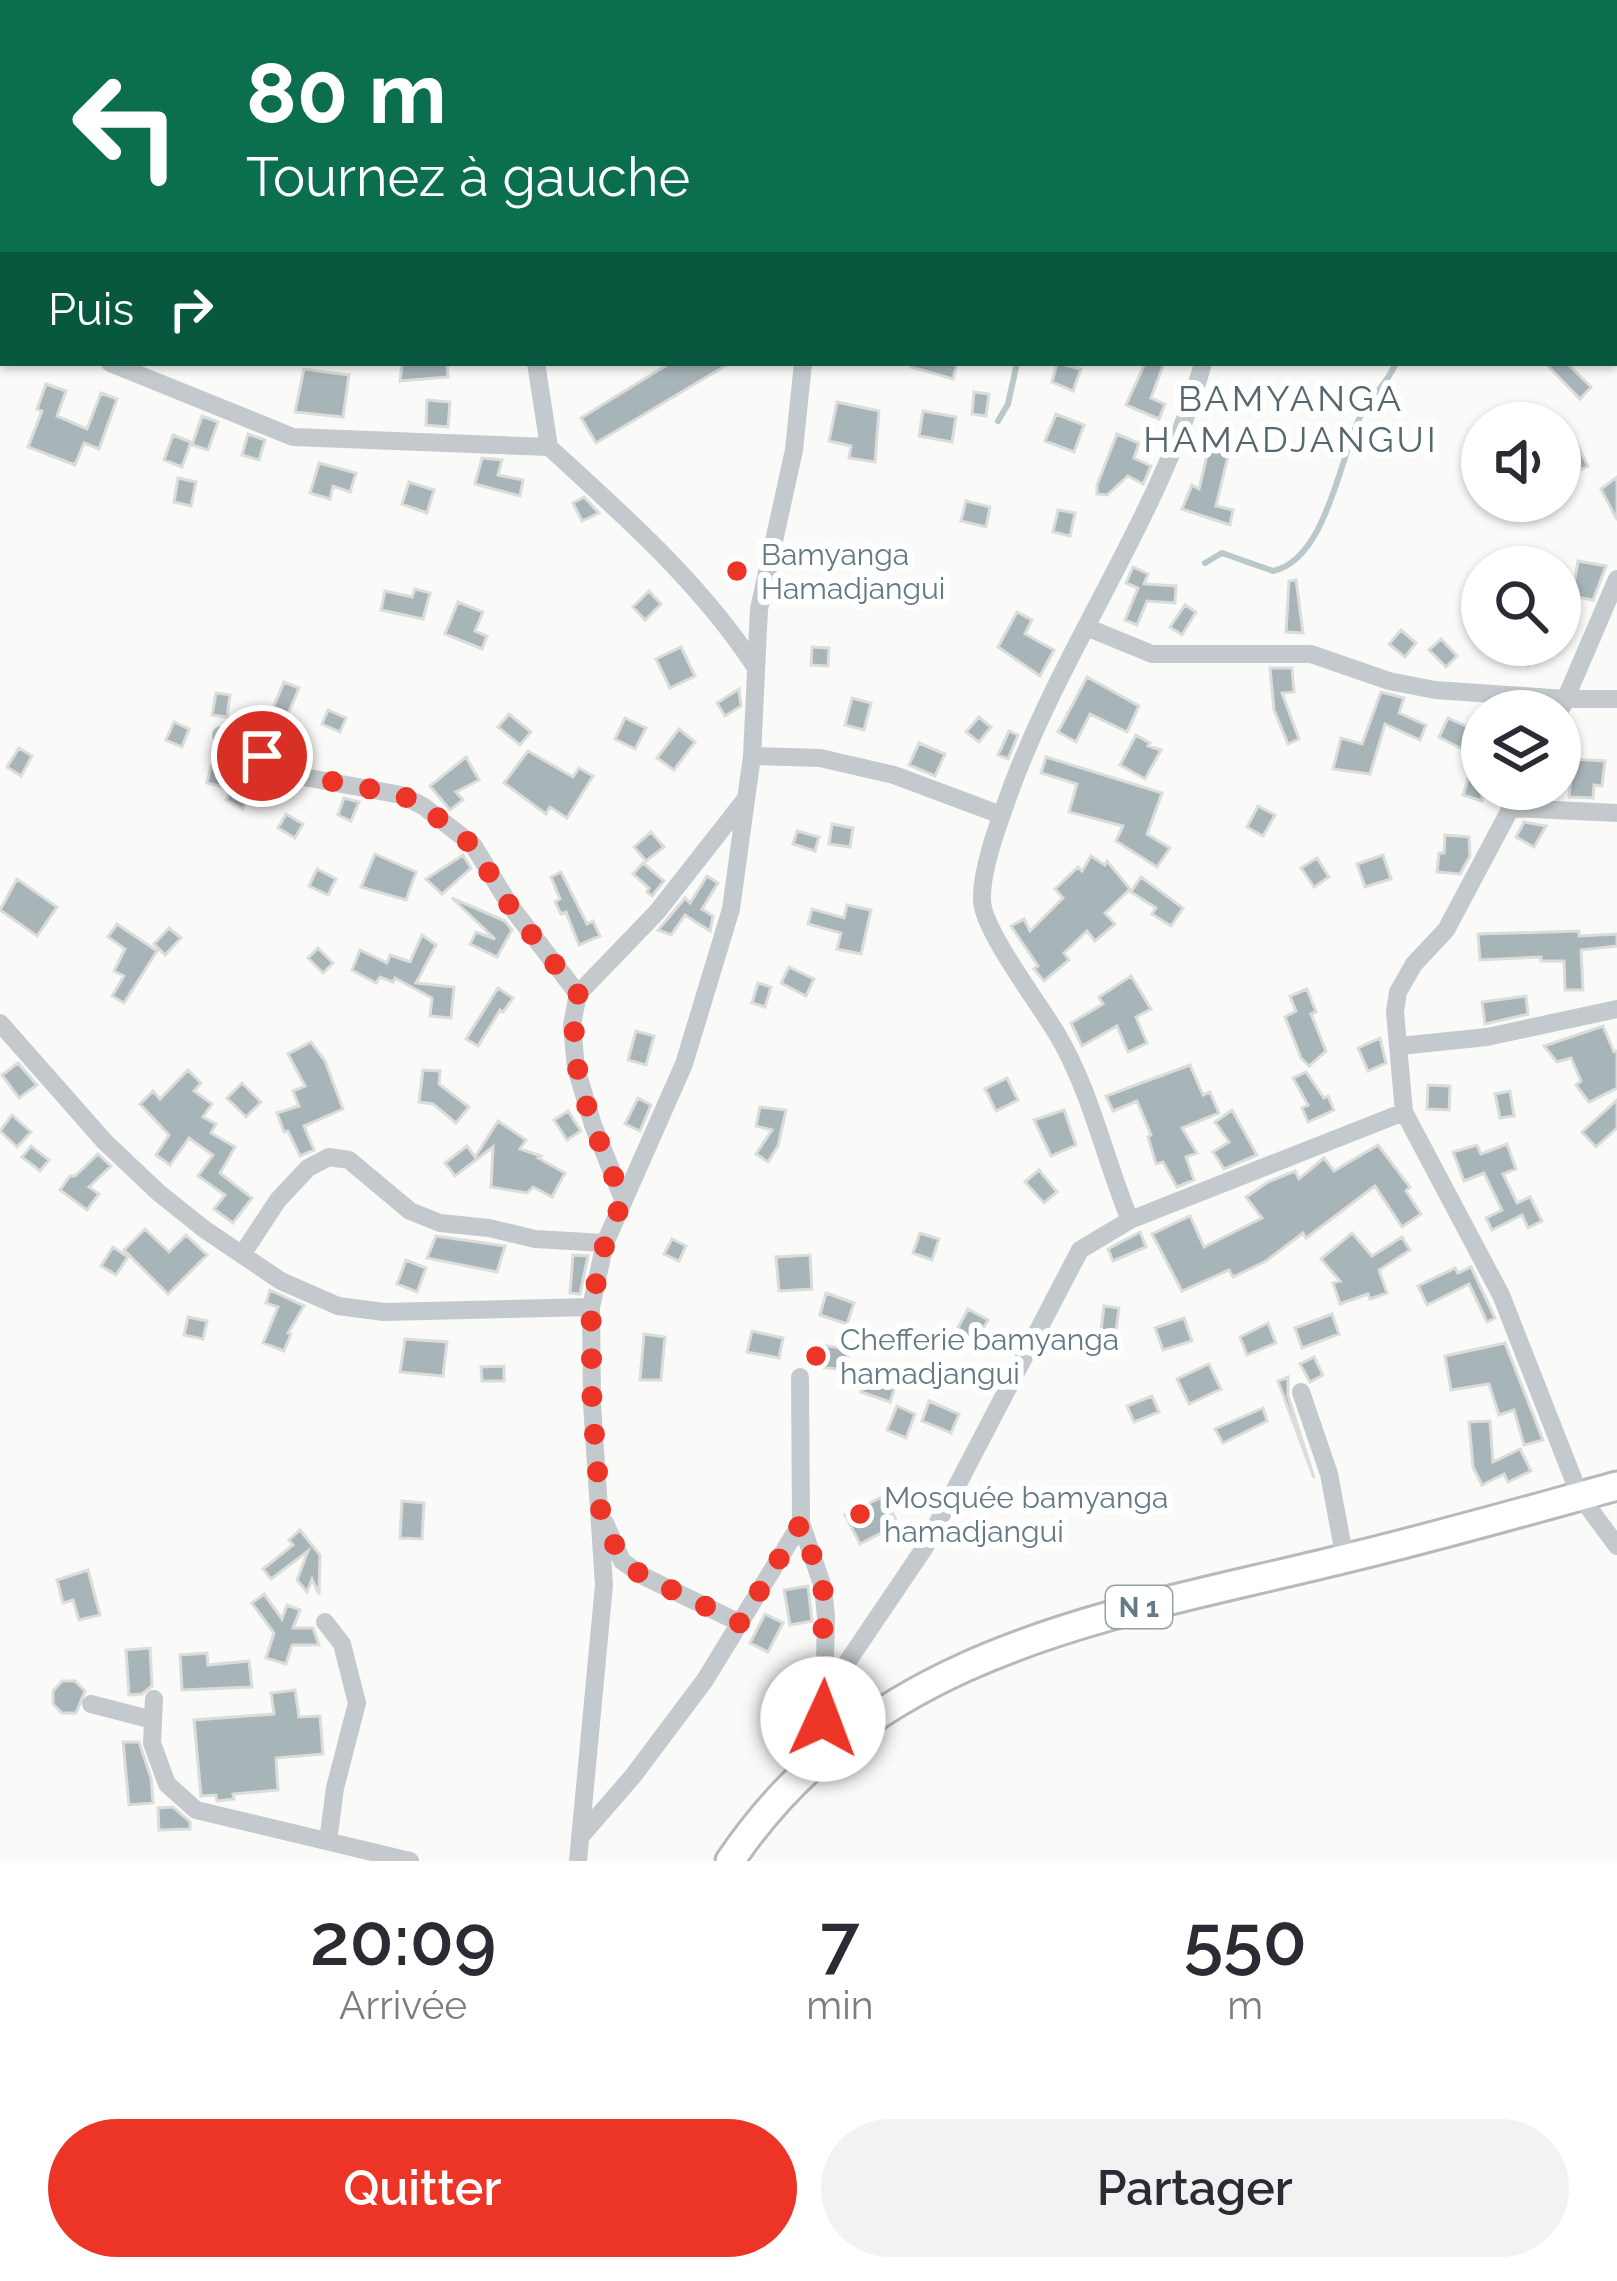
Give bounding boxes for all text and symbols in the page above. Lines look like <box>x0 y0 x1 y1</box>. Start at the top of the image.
text: 80 m <box>246 44 447 143</box>
icon: left <box>48 48 204 204</box>
text: Tournez à gauche <box>246 145 690 209</box>
icon: right <box>158 276 224 342</box>
text: Puis <box>48 283 134 336</box>
district label: BAMYANGA HAMADJANGUI <box>1143 377 1439 460</box>
map controls <box>1461 402 1581 810</box>
button: sound <box>1461 402 1581 522</box>
place label: Bamyanga Hamadjangui <box>761 537 945 606</box>
button: search <box>1461 546 1581 666</box>
marker: Bamyanga Hamadjangui <box>724 558 750 584</box>
button: layers <box>1461 690 1581 810</box>
pin <box>211 705 313 807</box>
icon: arrive <box>229 723 295 789</box>
place label: Chefferie bamyanga hamadjangui <box>840 1322 1119 1391</box>
marker: Chefferie bamyanga hamadjangui <box>803 1343 829 1369</box>
place label: Mosquée bamyanga hamadjangui <box>884 1480 1168 1549</box>
marker: Mosquée bamyanga hamadjangui <box>847 1501 873 1527</box>
road number: N 1 <box>1106 1586 1172 1628</box>
position arrow <box>760 1656 886 1782</box>
text: 20:09 <box>310 1897 496 1982</box>
text: 7 <box>820 1897 860 1982</box>
text: 550 <box>1183 1897 1307 1982</box>
text: Arrivée <box>339 1982 467 2028</box>
text: min <box>806 1982 873 2028</box>
text: m <box>1227 1982 1263 2028</box>
button: Quitter <box>48 2119 797 2257</box>
button: Partager <box>821 2119 1569 2257</box>

